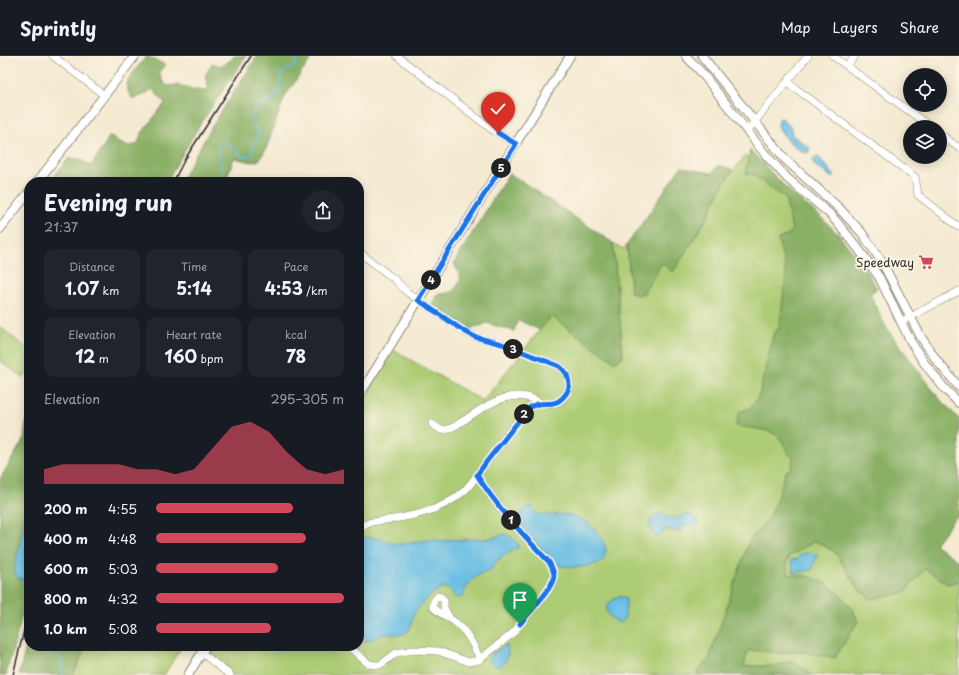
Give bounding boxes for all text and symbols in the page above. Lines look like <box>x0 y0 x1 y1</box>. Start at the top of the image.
text: Sprintly <box>20 14 96 42</box>
text: Map <box>781 17 811 38</box>
text: Layers <box>833 17 878 38</box>
text: Share <box>900 17 939 38</box>
map controls <box>903 68 947 164</box>
button: locate <box>903 68 947 112</box>
pin <box>481 92 515 133</box>
icon: check <box>487 98 509 120</box>
button: layers <box>903 120 947 164</box>
pin: 5 <box>491 158 511 178</box>
text: 5 <box>497 159 505 176</box>
text: Evening run <box>44 185 173 218</box>
button: share <box>302 190 344 232</box>
text: 21:37 <box>44 217 78 236</box>
place label: Speedway <box>856 253 914 271</box>
supermarket icon: Speedway <box>917 253 935 271</box>
text: Distance <box>69 258 115 275</box>
text: Time <box>181 258 207 275</box>
text: Pace <box>284 258 308 275</box>
pin: 4 <box>421 270 441 290</box>
text: 4 <box>427 271 435 288</box>
text: 1.07 <box>65 275 99 301</box>
text: 5:14 <box>176 275 212 301</box>
text: 4:53 <box>265 275 303 301</box>
text: km <box>99 282 119 299</box>
text: /km <box>303 282 327 299</box>
text: Elevation <box>68 326 116 343</box>
text: Heart rate <box>166 326 222 343</box>
text: kcal <box>285 326 307 343</box>
pin: 3 <box>503 339 523 359</box>
text: 3 <box>509 340 517 357</box>
text: 12 <box>75 343 95 369</box>
text: 160 <box>164 343 197 369</box>
text: 78 <box>286 343 306 369</box>
text: m <box>95 350 109 367</box>
text: bpm <box>197 350 224 367</box>
text: Elevation <box>44 389 100 408</box>
text: 295–305 m <box>271 389 344 408</box>
pin: 2 <box>514 404 534 424</box>
text: 2 <box>520 405 528 422</box>
text: 200 m <box>44 499 88 518</box>
text: 4:55 <box>108 499 137 518</box>
pin: 1 <box>501 510 521 530</box>
text: 1 <box>508 511 514 528</box>
text: 400 m <box>44 529 88 548</box>
text: 4:48 <box>108 529 137 548</box>
text: 600 m <box>44 559 88 578</box>
text: 5:03 <box>108 559 138 578</box>
pin <box>503 583 537 624</box>
text: 800 m <box>44 589 87 608</box>
text: 4:32 <box>108 589 138 608</box>
icon: arrive <box>509 589 531 611</box>
text: 1.0 km <box>44 619 87 638</box>
text: 5:08 <box>108 619 138 638</box>

